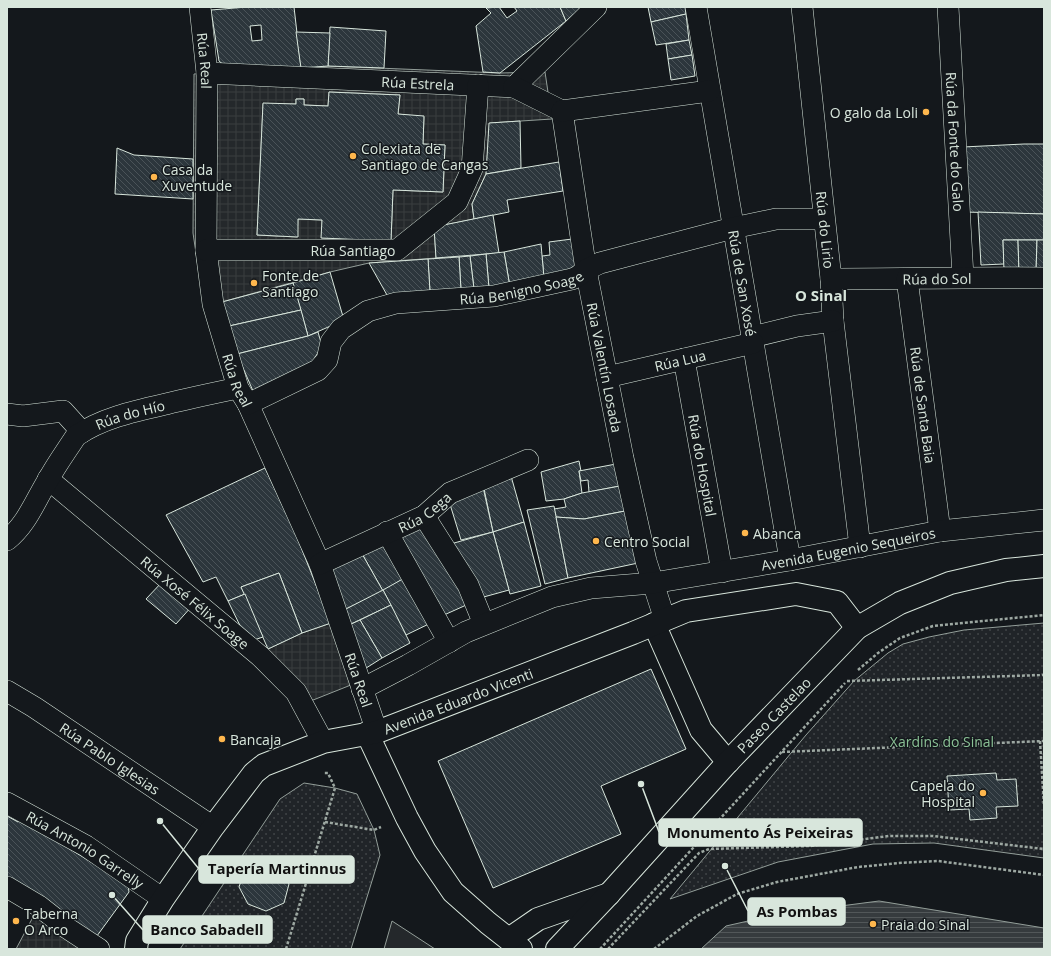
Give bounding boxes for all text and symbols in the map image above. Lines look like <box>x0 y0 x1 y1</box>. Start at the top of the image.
street label: Rúa Real <box>193 32 217 89</box>
street label: Rúa Estrela <box>381 71 455 94</box>
street label: Rúa da Fonte do Galo <box>942 71 969 212</box>
place label: O galo da Loli <box>830 103 918 122</box>
marker: O galo da Loli <box>921 107 931 117</box>
place label: Colexiata de Santiago de Cangas <box>361 139 489 174</box>
marker: Colexiata de Santiago de Cangas <box>348 151 358 161</box>
place label: Casa da Xuventude <box>162 160 232 195</box>
marker: Casa da Xuventude <box>149 172 159 182</box>
street label: Rúa do Lirio <box>812 190 839 269</box>
street label: Rúa de San Xosé <box>725 228 761 338</box>
street label: Rúa Santiago <box>310 241 396 260</box>
place label: Fonte de Santiago <box>262 266 319 301</box>
street label: Rúa Benigno Soage <box>459 266 587 308</box>
street label: Rúa do Sol <box>902 268 972 288</box>
marker: Fonte de Santiago <box>249 278 259 288</box>
district label: O Sinal <box>795 285 847 305</box>
street label: Rúa Valentín Losada <box>583 301 627 434</box>
street label: Rúa Lua <box>652 345 708 375</box>
street label: Rúa de Santa Baia <box>906 345 941 464</box>
street label: Rúa Real <box>219 351 257 410</box>
street label: Rúa do Hío <box>92 395 167 433</box>
street label: Rúa do Hospital <box>685 413 721 518</box>
street label: Rúa Cega <box>395 487 455 536</box>
street label: Avenida Eugenio Sequeiros <box>760 523 937 574</box>
place label: Abanca <box>753 524 801 543</box>
marker: Abanca <box>740 528 750 538</box>
place label: Centro Social <box>604 532 690 551</box>
marker: Centro Social <box>591 536 601 546</box>
street label: Rúa Xosé Félix Soage <box>137 551 254 653</box>
street label: Rúa Real <box>341 650 377 710</box>
street label: Avenida Eduardo Vicenti <box>381 663 536 738</box>
street label: Paseo Castelao <box>732 673 815 757</box>
street label: Rúa Pablo Iglesias <box>56 718 164 799</box>
place label: Bancaja <box>230 730 281 749</box>
park label: Xardíns do Sinal <box>890 732 994 751</box>
marker: Bancaja <box>217 734 227 744</box>
place label: Capela do Hospital <box>910 776 975 811</box>
marker: Capela do Hospital <box>978 788 988 798</box>
street label: Rúa Antonio Garrelly <box>23 806 149 893</box>
callout: Monumento Ás Peixeiras <box>659 819 862 846</box>
text: Monumento Ás Peixeiras <box>667 822 853 842</box>
callout: Tapería Martinnus <box>199 856 354 883</box>
text: Tapería Martinnus <box>208 858 346 878</box>
callout: As Pombas <box>748 898 845 925</box>
text: As Pombas <box>756 901 838 921</box>
place label: Taberna O Arco <box>24 904 78 939</box>
place label: Praia do Sinal <box>881 915 970 934</box>
marker: Taberna O Arco <box>11 916 21 926</box>
callout: Banco Sabadell <box>143 916 272 943</box>
text: Banco Sabadell <box>150 919 264 939</box>
marker: Praia do Sinal <box>868 919 878 929</box>

